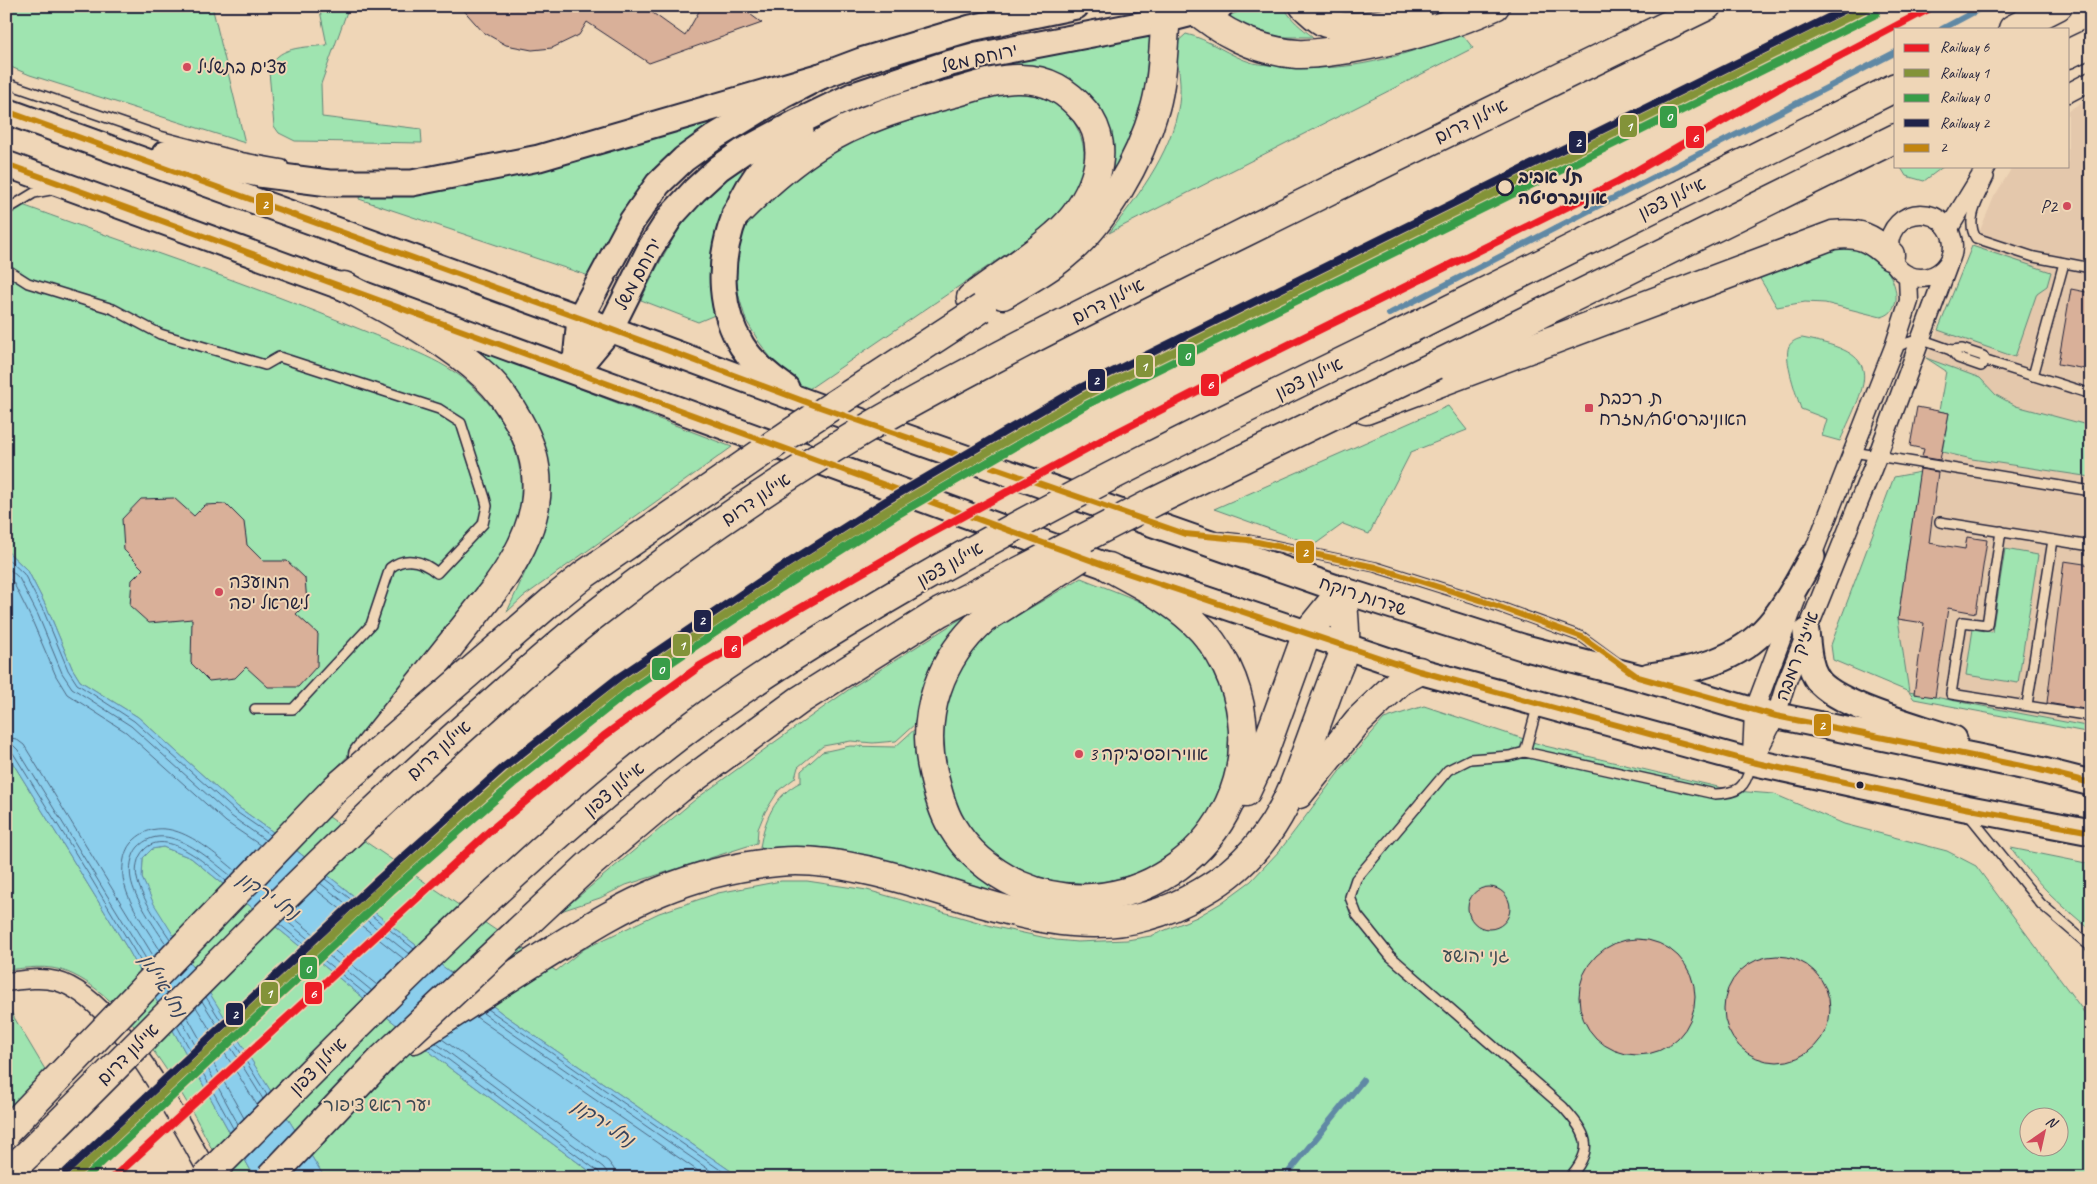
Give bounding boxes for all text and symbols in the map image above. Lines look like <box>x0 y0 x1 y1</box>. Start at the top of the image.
legend <box>1894 28 2070 168</box>
street label: ירוחם משל <box>938 38 1020 78</box>
text: Railway 6 <box>1940 38 1990 57</box>
place label: עצים בתשליל <box>197 56 287 78</box>
marker: עצים בתשליל <box>181 61 193 73</box>
text: Railway 1 <box>1940 64 1990 83</box>
text: Railway 0 <box>1940 88 1990 107</box>
street label: איילון דרום <box>1431 94 1511 148</box>
line badge: 0 <box>1659 105 1678 129</box>
text: 0 <box>1666 108 1674 125</box>
line badge: 1 <box>1619 114 1638 138</box>
text: Railway 2 <box>1940 114 1990 133</box>
text: 1 <box>1626 118 1634 135</box>
line badge: 6 <box>1685 125 1705 149</box>
text: 6 <box>1692 129 1700 146</box>
line badge: 2 <box>1568 130 1587 154</box>
text: 2 <box>1575 134 1583 151</box>
text: 2 <box>1940 138 1948 157</box>
place label: תל אביב אוניברסיטה <box>1518 166 1608 209</box>
street label: איילון צפון <box>1635 172 1709 224</box>
marker: תל אביב אוניברסיטה <box>1496 178 1514 196</box>
line badge: 2 <box>255 192 274 216</box>
place label: P2 <box>2041 195 2059 217</box>
text: 2 <box>262 196 270 213</box>
marker: P2 <box>2061 200 2073 212</box>
street label: ירוחם משל <box>610 234 666 314</box>
street label: איילון דרום <box>1068 273 1148 329</box>
line badge: 0 <box>1177 343 1196 367</box>
text: 0 <box>1184 347 1192 364</box>
street label: איילון צפון <box>1272 352 1346 404</box>
line badge: 1 <box>1135 354 1154 378</box>
text: 1 <box>1141 358 1149 375</box>
line badge: 2 <box>1087 368 1106 392</box>
text: 2 <box>1093 372 1101 389</box>
line badge: 6 <box>1200 373 1220 397</box>
text: 6 <box>1207 376 1215 393</box>
place label: ת. רכבת האוניברסיטה/מזרח <box>1598 387 1747 430</box>
marker: ת. רכבת האוניברסיטה/מזרח <box>1583 402 1595 414</box>
street label: איילון דרום <box>717 468 795 530</box>
street label: איילון צפון <box>913 537 987 591</box>
line badge: 2 <box>1295 540 1315 564</box>
text: 2 <box>1302 544 1310 561</box>
place label: המועצה לישראל יפה <box>229 571 310 614</box>
street label: שדרות רוקח <box>1316 571 1410 621</box>
marker: המועצה לישראל יפה <box>213 586 225 598</box>
street label: אייזיק רמבה <box>1771 608 1823 704</box>
line badge: 2 <box>693 609 712 633</box>
text: 2 <box>699 612 707 629</box>
line badge: 1 <box>672 633 691 657</box>
line badge: 6 <box>723 635 742 659</box>
text: 1 <box>679 637 687 654</box>
text: 6 <box>730 639 738 656</box>
line badge: 0 <box>651 657 671 681</box>
text: 0 <box>658 661 666 678</box>
line badge: 2 <box>1813 713 1832 737</box>
street label: איילון דרום <box>402 716 476 784</box>
text: 2 <box>1819 717 1827 734</box>
place label: אווירופסיביקה 3 <box>1089 743 1208 765</box>
marker: אווירופסיביקה 3 <box>1073 748 1085 760</box>
street label: איילון צפון <box>579 757 649 821</box>
unlabelled marker <box>1855 780 1865 790</box>
water label: נחל ירקון <box>233 866 305 926</box>
park label: גני יהושע <box>1443 945 1509 967</box>
water label: נחל איילון <box>134 949 193 1023</box>
line badge: 0 <box>299 956 318 980</box>
text: 0 <box>305 960 313 977</box>
line badge: 1 <box>260 981 279 1005</box>
line badge: 6 <box>304 981 323 1005</box>
text: 1 <box>266 985 274 1002</box>
text: 6 <box>310 985 318 1002</box>
line badge: 2 <box>225 1002 244 1026</box>
text: 2 <box>232 1006 240 1023</box>
street label: איילון דרום <box>92 1018 164 1090</box>
street label: איילון צפון <box>285 1033 351 1099</box>
water label: נחל ירקון <box>568 1093 640 1153</box>
park label: יער ראש ציפור <box>323 1094 431 1116</box>
north arrow <box>2020 1106 2070 1156</box>
text: N <box>2043 1112 2061 1132</box>

